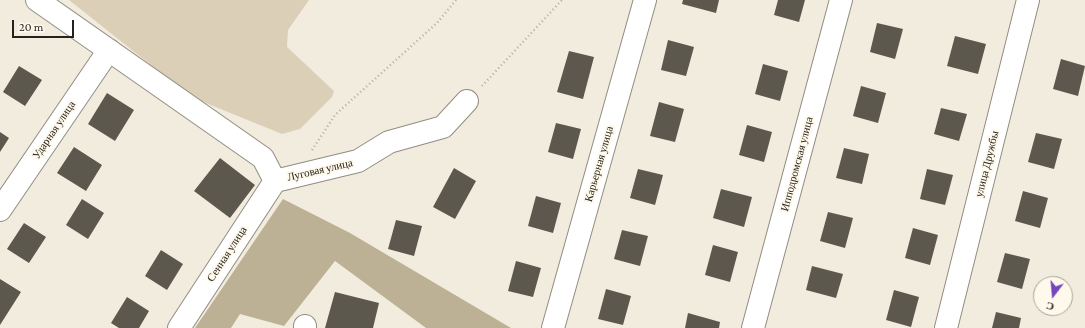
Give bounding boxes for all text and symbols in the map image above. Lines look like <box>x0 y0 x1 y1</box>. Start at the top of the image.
scale bar <box>14 12 76 38</box>
text: 20 m <box>19 20 43 34</box>
street label: Ударная улица <box>30 98 78 162</box>
street label: Ипподромская улица <box>778 115 816 213</box>
street label: Карьерная улица <box>582 125 616 203</box>
street label: улица Дружбы <box>972 129 1002 199</box>
street label: Луговая улица <box>286 156 354 184</box>
street label: Сенная улица <box>204 224 250 284</box>
north arrow <box>1033 276 1073 316</box>
text: С <box>1044 300 1055 313</box>

